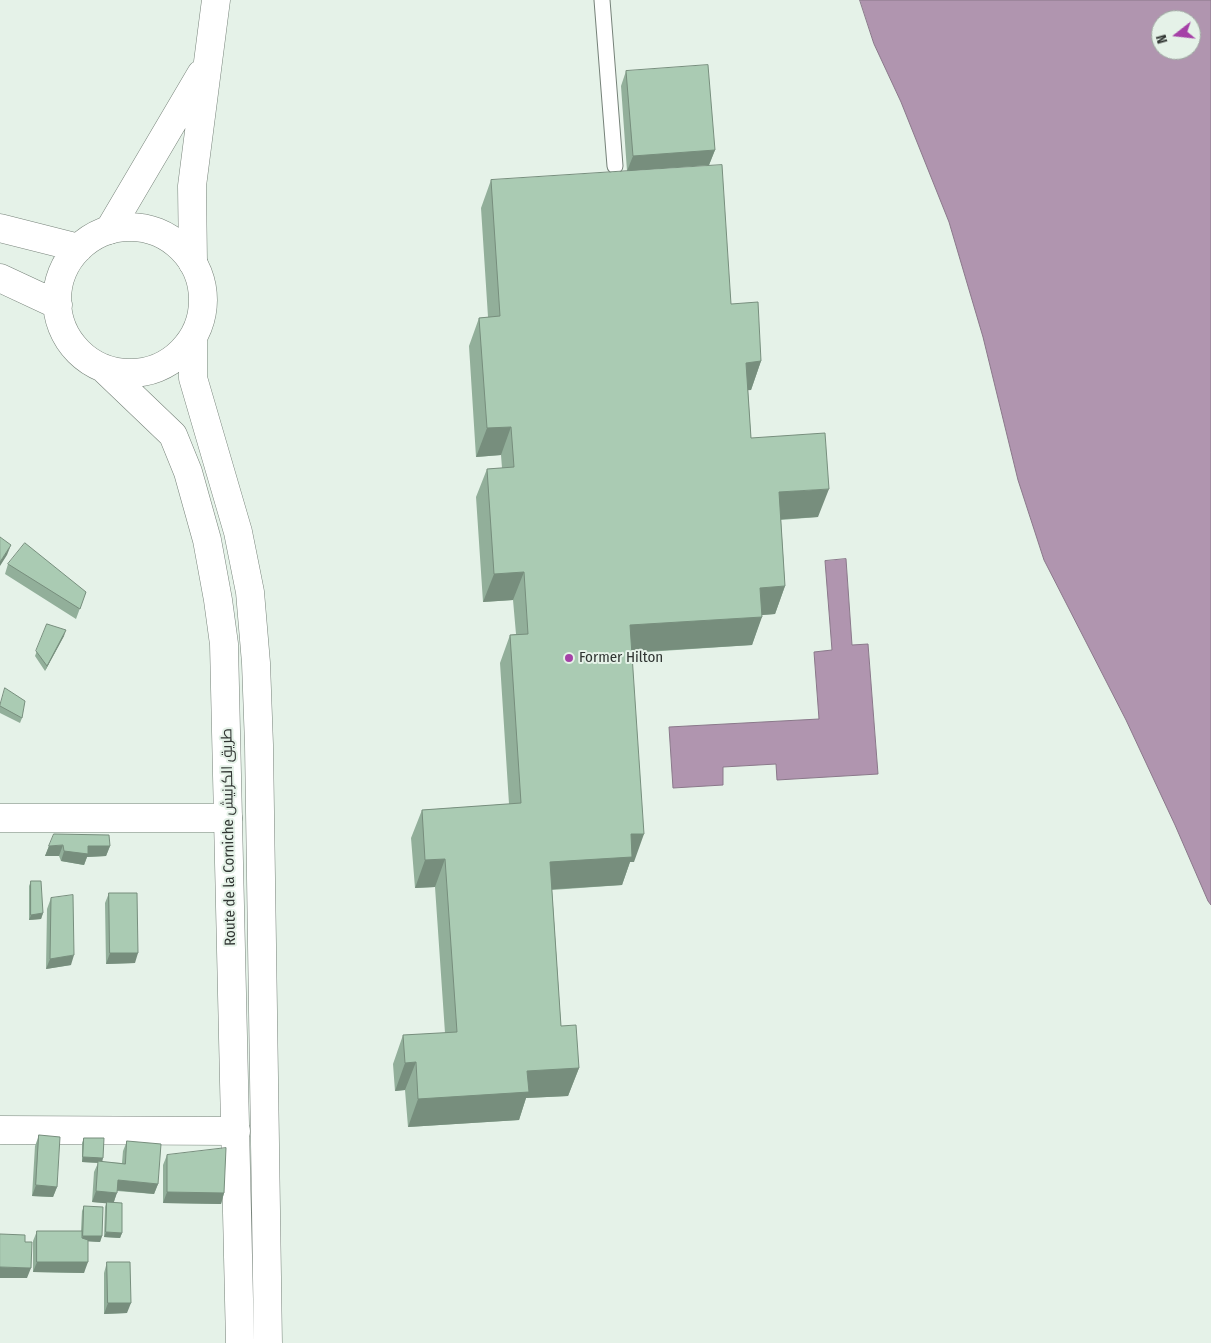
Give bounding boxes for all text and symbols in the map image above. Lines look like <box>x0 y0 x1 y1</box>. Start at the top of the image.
north arrow <box>1151 10 1201 60</box>
text: N <box>1153 33 1171 45</box>
place label: Former Hilton <box>579 649 663 667</box>
marker: Former Hilton <box>563 652 575 664</box>
street label: Route de la Corniche طريق الكرنيش <box>218 728 240 946</box>

